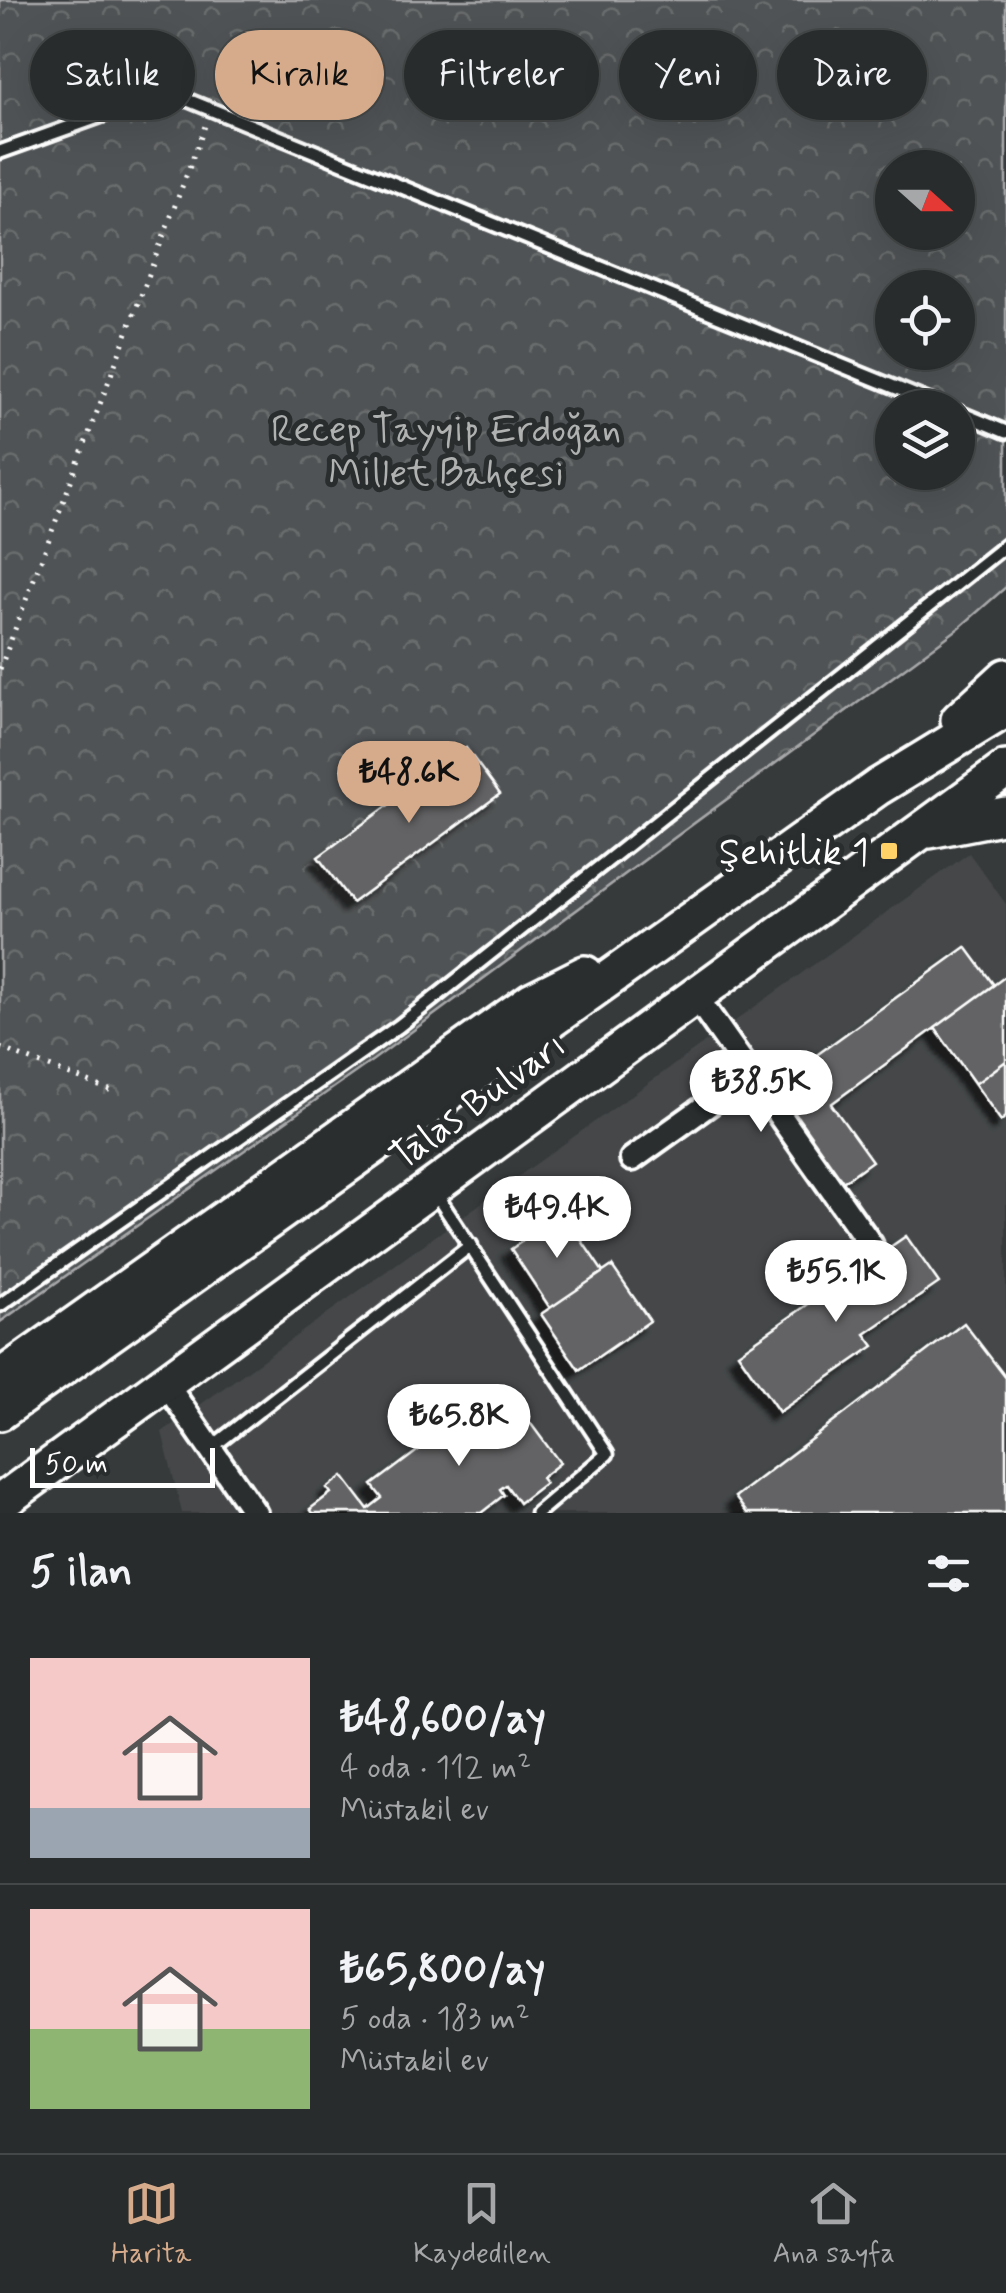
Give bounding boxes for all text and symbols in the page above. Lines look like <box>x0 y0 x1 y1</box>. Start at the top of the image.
chip: Satılık <box>30 30 195 120</box>
chip: Kiralık <box>215 30 384 120</box>
chip: Filtreler <box>404 30 599 120</box>
chip: Yeni <box>619 30 757 120</box>
chip: Daire <box>777 30 927 120</box>
north arrow <box>875 150 975 250</box>
map controls <box>875 150 975 490</box>
button: locate <box>875 270 975 370</box>
button: layers <box>875 390 975 490</box>
park label: Recep Tayyip Erdoğan Millet Bahçesi <box>271 406 621 499</box>
pin: ₺48.6K <box>328 741 490 826</box>
text: ₺48.6K <box>359 752 459 794</box>
place label: Şehitlik 1 <box>719 829 869 878</box>
marker: Şehitlik 1 <box>878 840 900 862</box>
street label: Talas Bulvarı <box>381 1022 576 1182</box>
pin: ₺38.5K <box>680 1050 842 1135</box>
text: ₺38.5K <box>712 1061 810 1103</box>
pin: ₺49.4K <box>476 1176 638 1261</box>
text: ₺49.4K <box>505 1187 609 1229</box>
pin: ₺55.1K <box>755 1240 917 1325</box>
text: ₺55.1K <box>787 1251 885 1293</box>
pin: ₺65.8K <box>378 1384 540 1469</box>
text: ₺65.8K <box>409 1395 509 1437</box>
scale bar <box>30 1443 215 1488</box>
text: 50 m <box>45 1447 108 1484</box>
text: 5 ilan <box>30 1546 132 1601</box>
icon: filters <box>921 1546 976 1601</box>
text: ₺48,600/ay <box>340 1692 546 1747</box>
icon: home <box>110 1698 230 1818</box>
text: 4 oda · 112 m² <box>340 1747 531 1789</box>
text: Müstakil ev <box>340 1789 489 1831</box>
text: ₺65,800/ay <box>340 1943 545 1998</box>
icon: home <box>110 1949 230 2069</box>
text: 5 oda · 183 m² <box>340 1998 530 2040</box>
text: Müstakil ev <box>340 2040 489 2082</box>
tab: Harita <box>111 2176 191 2273</box>
tab: Kaydedilen <box>413 2176 551 2273</box>
tab: Ana sayfa <box>773 2176 895 2273</box>

